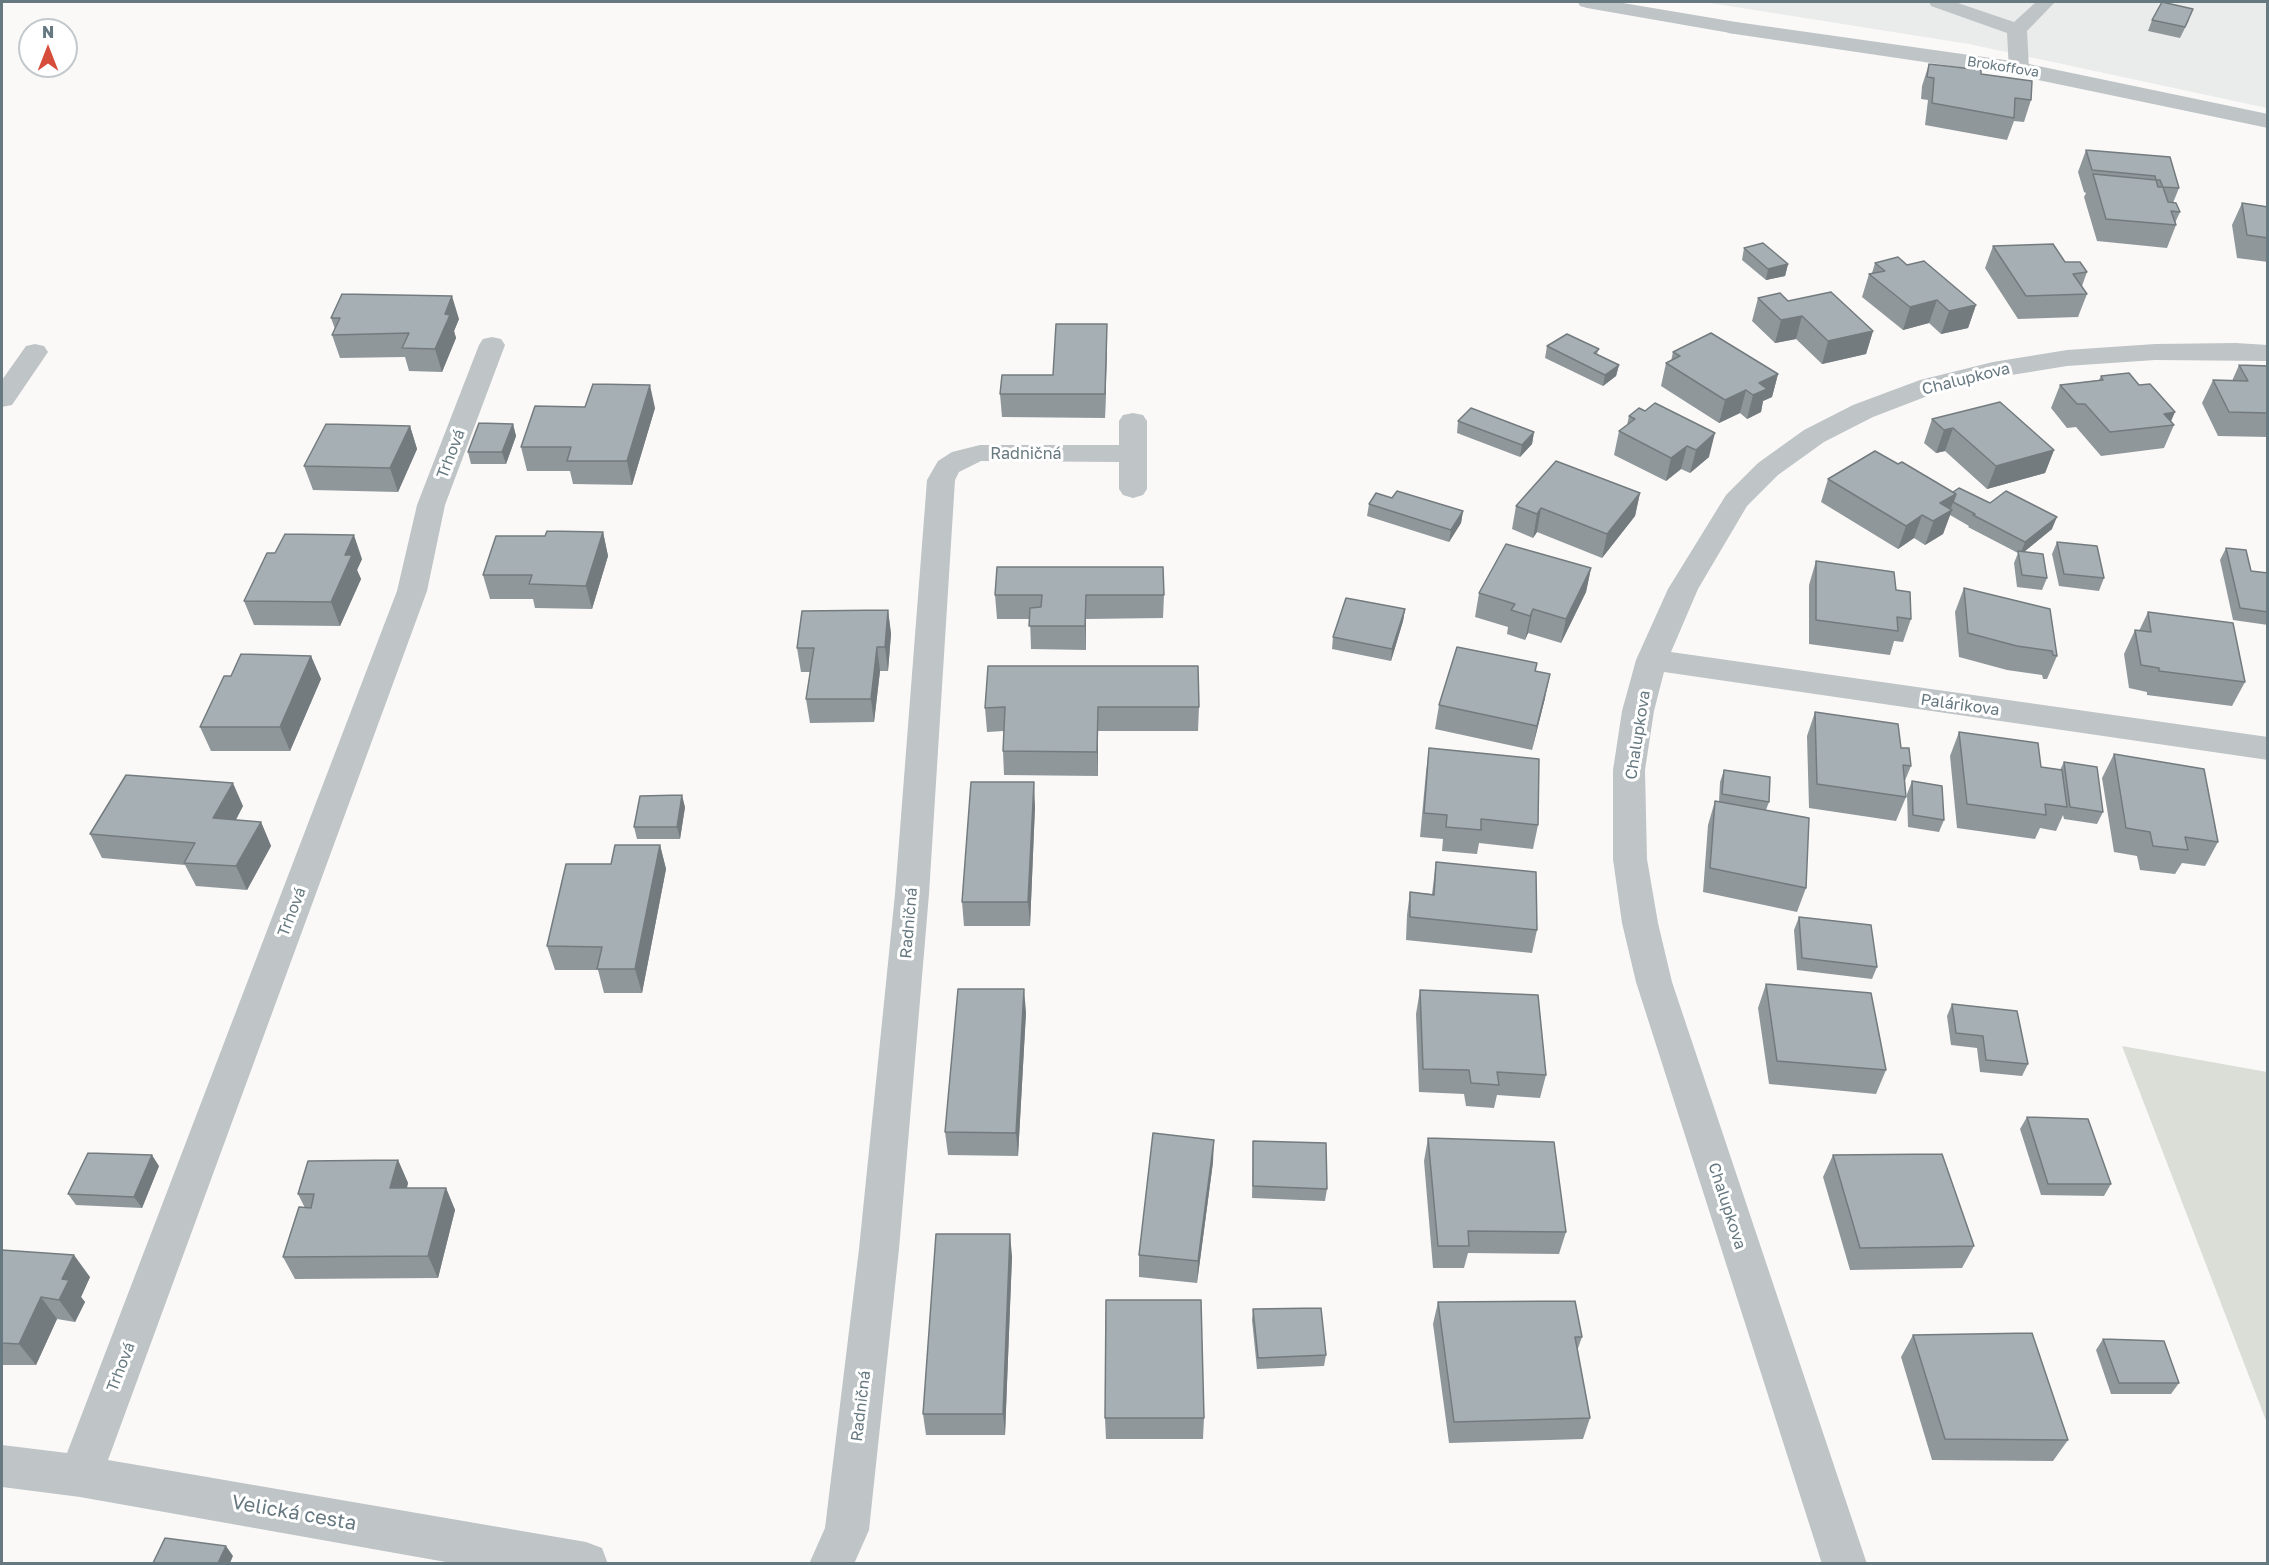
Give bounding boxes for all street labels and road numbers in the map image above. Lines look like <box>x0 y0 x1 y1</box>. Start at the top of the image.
street label: Brokoffova <box>1966 53 2040 81</box>
street label: Chalupkova <box>1920 359 2012 399</box>
street label: Trhová <box>433 427 469 481</box>
street label: Radničná <box>990 444 1062 464</box>
street label: Chalupkova <box>1621 689 1655 781</box>
street label: Palárikova <box>1919 690 2001 720</box>
street label: Trhová <box>274 885 310 939</box>
street label: Radničná <box>896 887 922 959</box>
street label: Chalupkova <box>1704 1160 1750 1252</box>
street label: Trhová <box>103 1340 139 1394</box>
street label: Radničná <box>847 1369 875 1443</box>
street label: Velická cesta <box>230 1490 358 1536</box>

